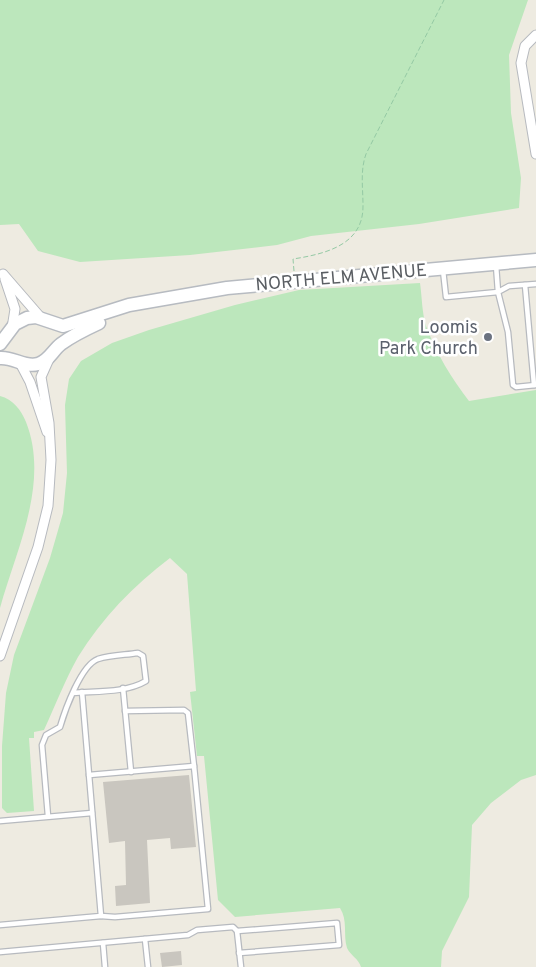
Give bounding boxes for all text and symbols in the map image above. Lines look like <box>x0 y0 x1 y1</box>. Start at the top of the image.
street label: NORTH ELM AVENUE <box>255 260 428 297</box>
place label: Loomis Park Church <box>379 317 478 361</box>
marker: Loomis Park Church <box>482 331 494 343</box>

